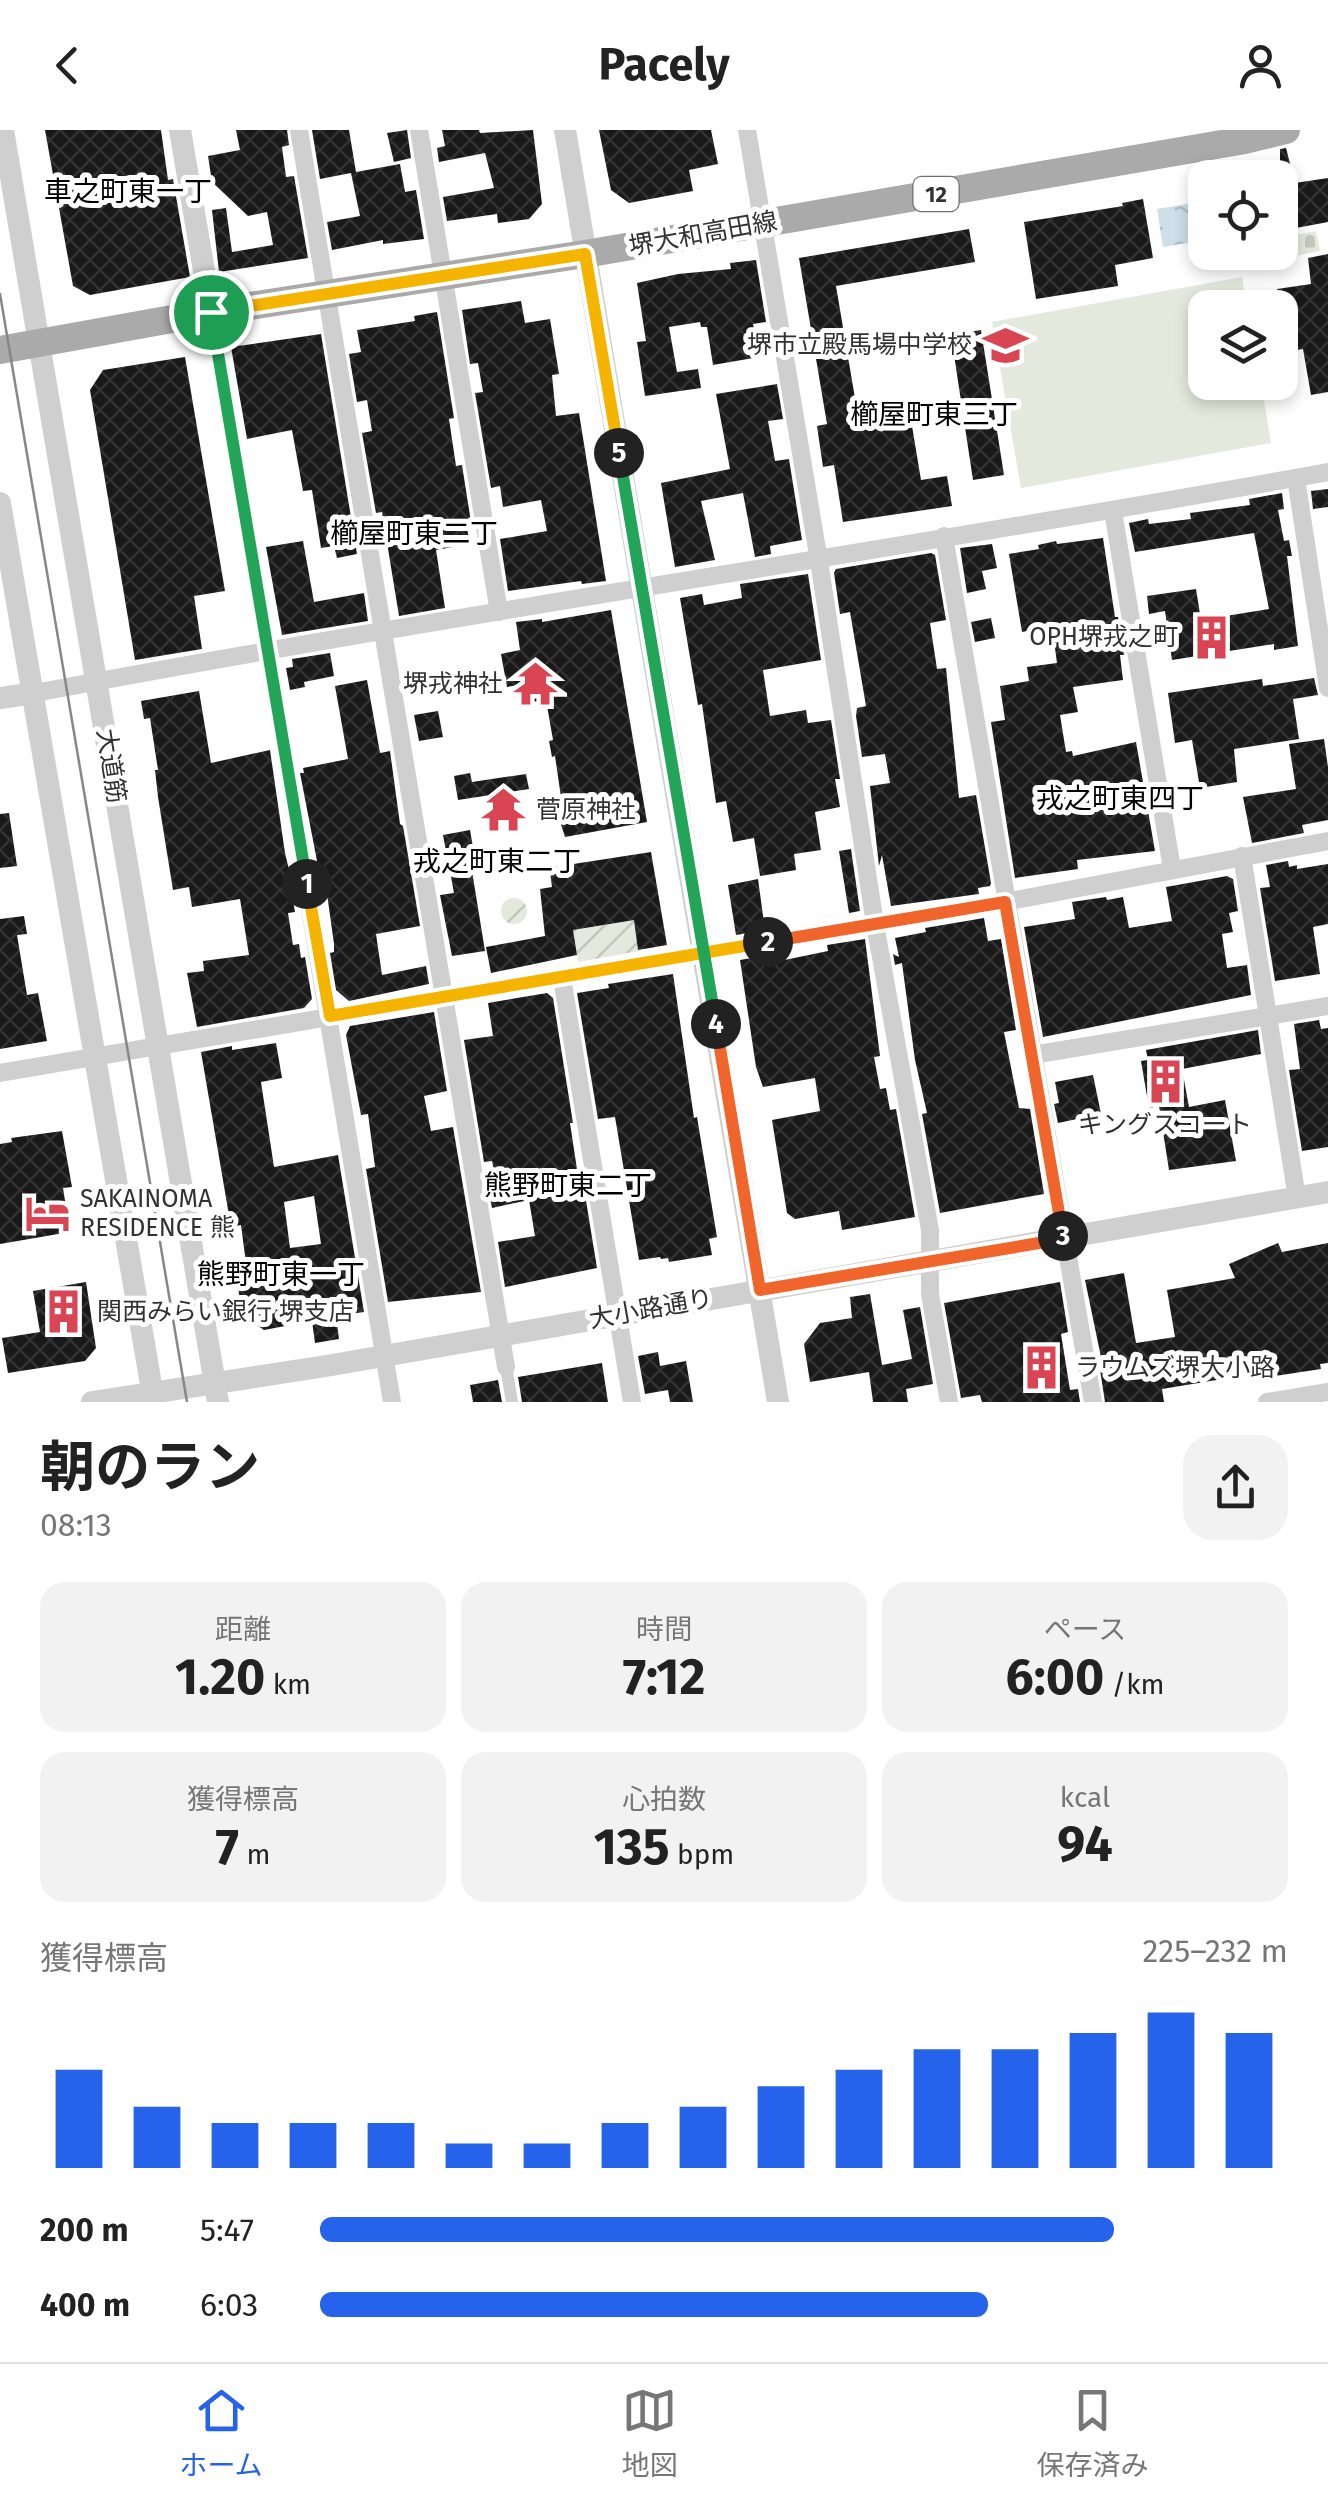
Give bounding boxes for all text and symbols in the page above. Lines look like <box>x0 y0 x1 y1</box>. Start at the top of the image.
icon: back <box>40 38 95 93</box>
text: Pacely <box>598 38 730 92</box>
icon: person <box>1233 38 1288 93</box>
map controls <box>1188 160 1298 400</box>
button: locate <box>1188 160 1298 270</box>
district label: 車之町東一丁 <box>44 175 212 208</box>
road number: 12 <box>914 177 958 211</box>
street label: 堺大和高田線 <box>627 206 779 262</box>
pin <box>169 270 254 355</box>
icon: arrive <box>184 285 239 340</box>
button: layers <box>1188 290 1298 400</box>
school or university icon: 堺市立殿馬場中学校 <box>981 321 1029 369</box>
place label: 堺市立殿馬場中学校 <box>747 330 972 360</box>
district label: 櫛屋町東三丁 <box>850 398 1018 431</box>
pin: 5 <box>594 428 644 478</box>
text: 5 <box>611 436 627 469</box>
district label: 櫛屋町東二丁 <box>330 517 498 550</box>
building icon: OPH堺戎之町 <box>1187 613 1235 661</box>
place label: OPH堺戎之町 <box>1029 622 1178 652</box>
temple icon: 堺戎神社 <box>512 660 560 708</box>
place label: 堺戎神社 <box>403 669 503 699</box>
street label: 大道筋 <box>90 727 132 805</box>
district label: 戎之町東四丁 <box>1036 782 1204 815</box>
temple icon: 菅原神社 <box>479 786 527 834</box>
place label: 菅原神社 <box>536 795 636 825</box>
district label: 戎之町東二丁 <box>413 845 581 878</box>
pin: 1 <box>282 859 332 909</box>
text: 1 <box>301 867 314 900</box>
pin: 2 <box>743 917 793 967</box>
text: 2 <box>761 925 775 958</box>
pin: 4 <box>691 999 741 1049</box>
text: 4 <box>708 1007 724 1040</box>
building icon: キングスコート <box>1141 1057 1189 1105</box>
place label: キングスコート <box>1078 1110 1252 1140</box>
district label: 熊野町東二丁 <box>484 1169 652 1202</box>
place label: SAKAINOMA RESIDENCE 熊 <box>80 1184 235 1243</box>
hotel icon: SAKAINOMA RESIDENCE 熊 <box>23 1189 71 1237</box>
pin: 3 <box>1038 1211 1088 1261</box>
text: 3 <box>1056 1219 1070 1252</box>
district label: 熊野町東一丁 <box>197 1258 365 1291</box>
street label: 大小路通り <box>587 1283 715 1335</box>
building icon: 関西みらい銀行 堺支店 <box>40 1288 88 1336</box>
place label: 関西みらい銀行 堺支店 <box>97 1297 354 1327</box>
building icon: ラウムズ堺大小路 <box>1018 1344 1066 1392</box>
place label: ラウムズ堺大小路 <box>1075 1353 1275 1383</box>
text: 朝のラン <box>40 1435 260 1501</box>
button: share <box>1183 1435 1288 1540</box>
text: 08:13 <box>40 1506 112 1544</box>
text: 距離 <box>215 1613 271 1646</box>
text: 時間 <box>636 1613 692 1646</box>
text: ペース <box>1044 1613 1126 1646</box>
text: 1.20 <box>175 1647 265 1707</box>
text: 7:12 <box>623 1647 705 1707</box>
text: 6:00 <box>1005 1647 1104 1707</box>
text: km <box>265 1668 311 1701</box>
text: /km <box>1104 1668 1165 1701</box>
text: kcal <box>1060 1781 1110 1814</box>
text: 獲得標高 <box>187 1783 299 1816</box>
text: 心拍数 <box>622 1783 706 1816</box>
text: 94 <box>1057 1814 1113 1874</box>
text: 7 <box>216 1817 239 1877</box>
text: 135 <box>594 1817 670 1877</box>
text: m <box>239 1838 270 1871</box>
text: bpm <box>670 1838 734 1871</box>
text: 225–232 m <box>1143 1932 1288 1970</box>
text: 獲得標高 <box>40 1939 168 1977</box>
text: 200 m <box>40 2211 129 2249</box>
text: 5:47 <box>200 2211 254 2249</box>
text: 400 m <box>40 2286 130 2324</box>
text: 6:03 <box>200 2286 258 2324</box>
tab: ホーム <box>179 2383 263 2483</box>
tab: 地図 <box>622 2383 678 2483</box>
tab: 保存済み <box>1036 2383 1149 2483</box>

